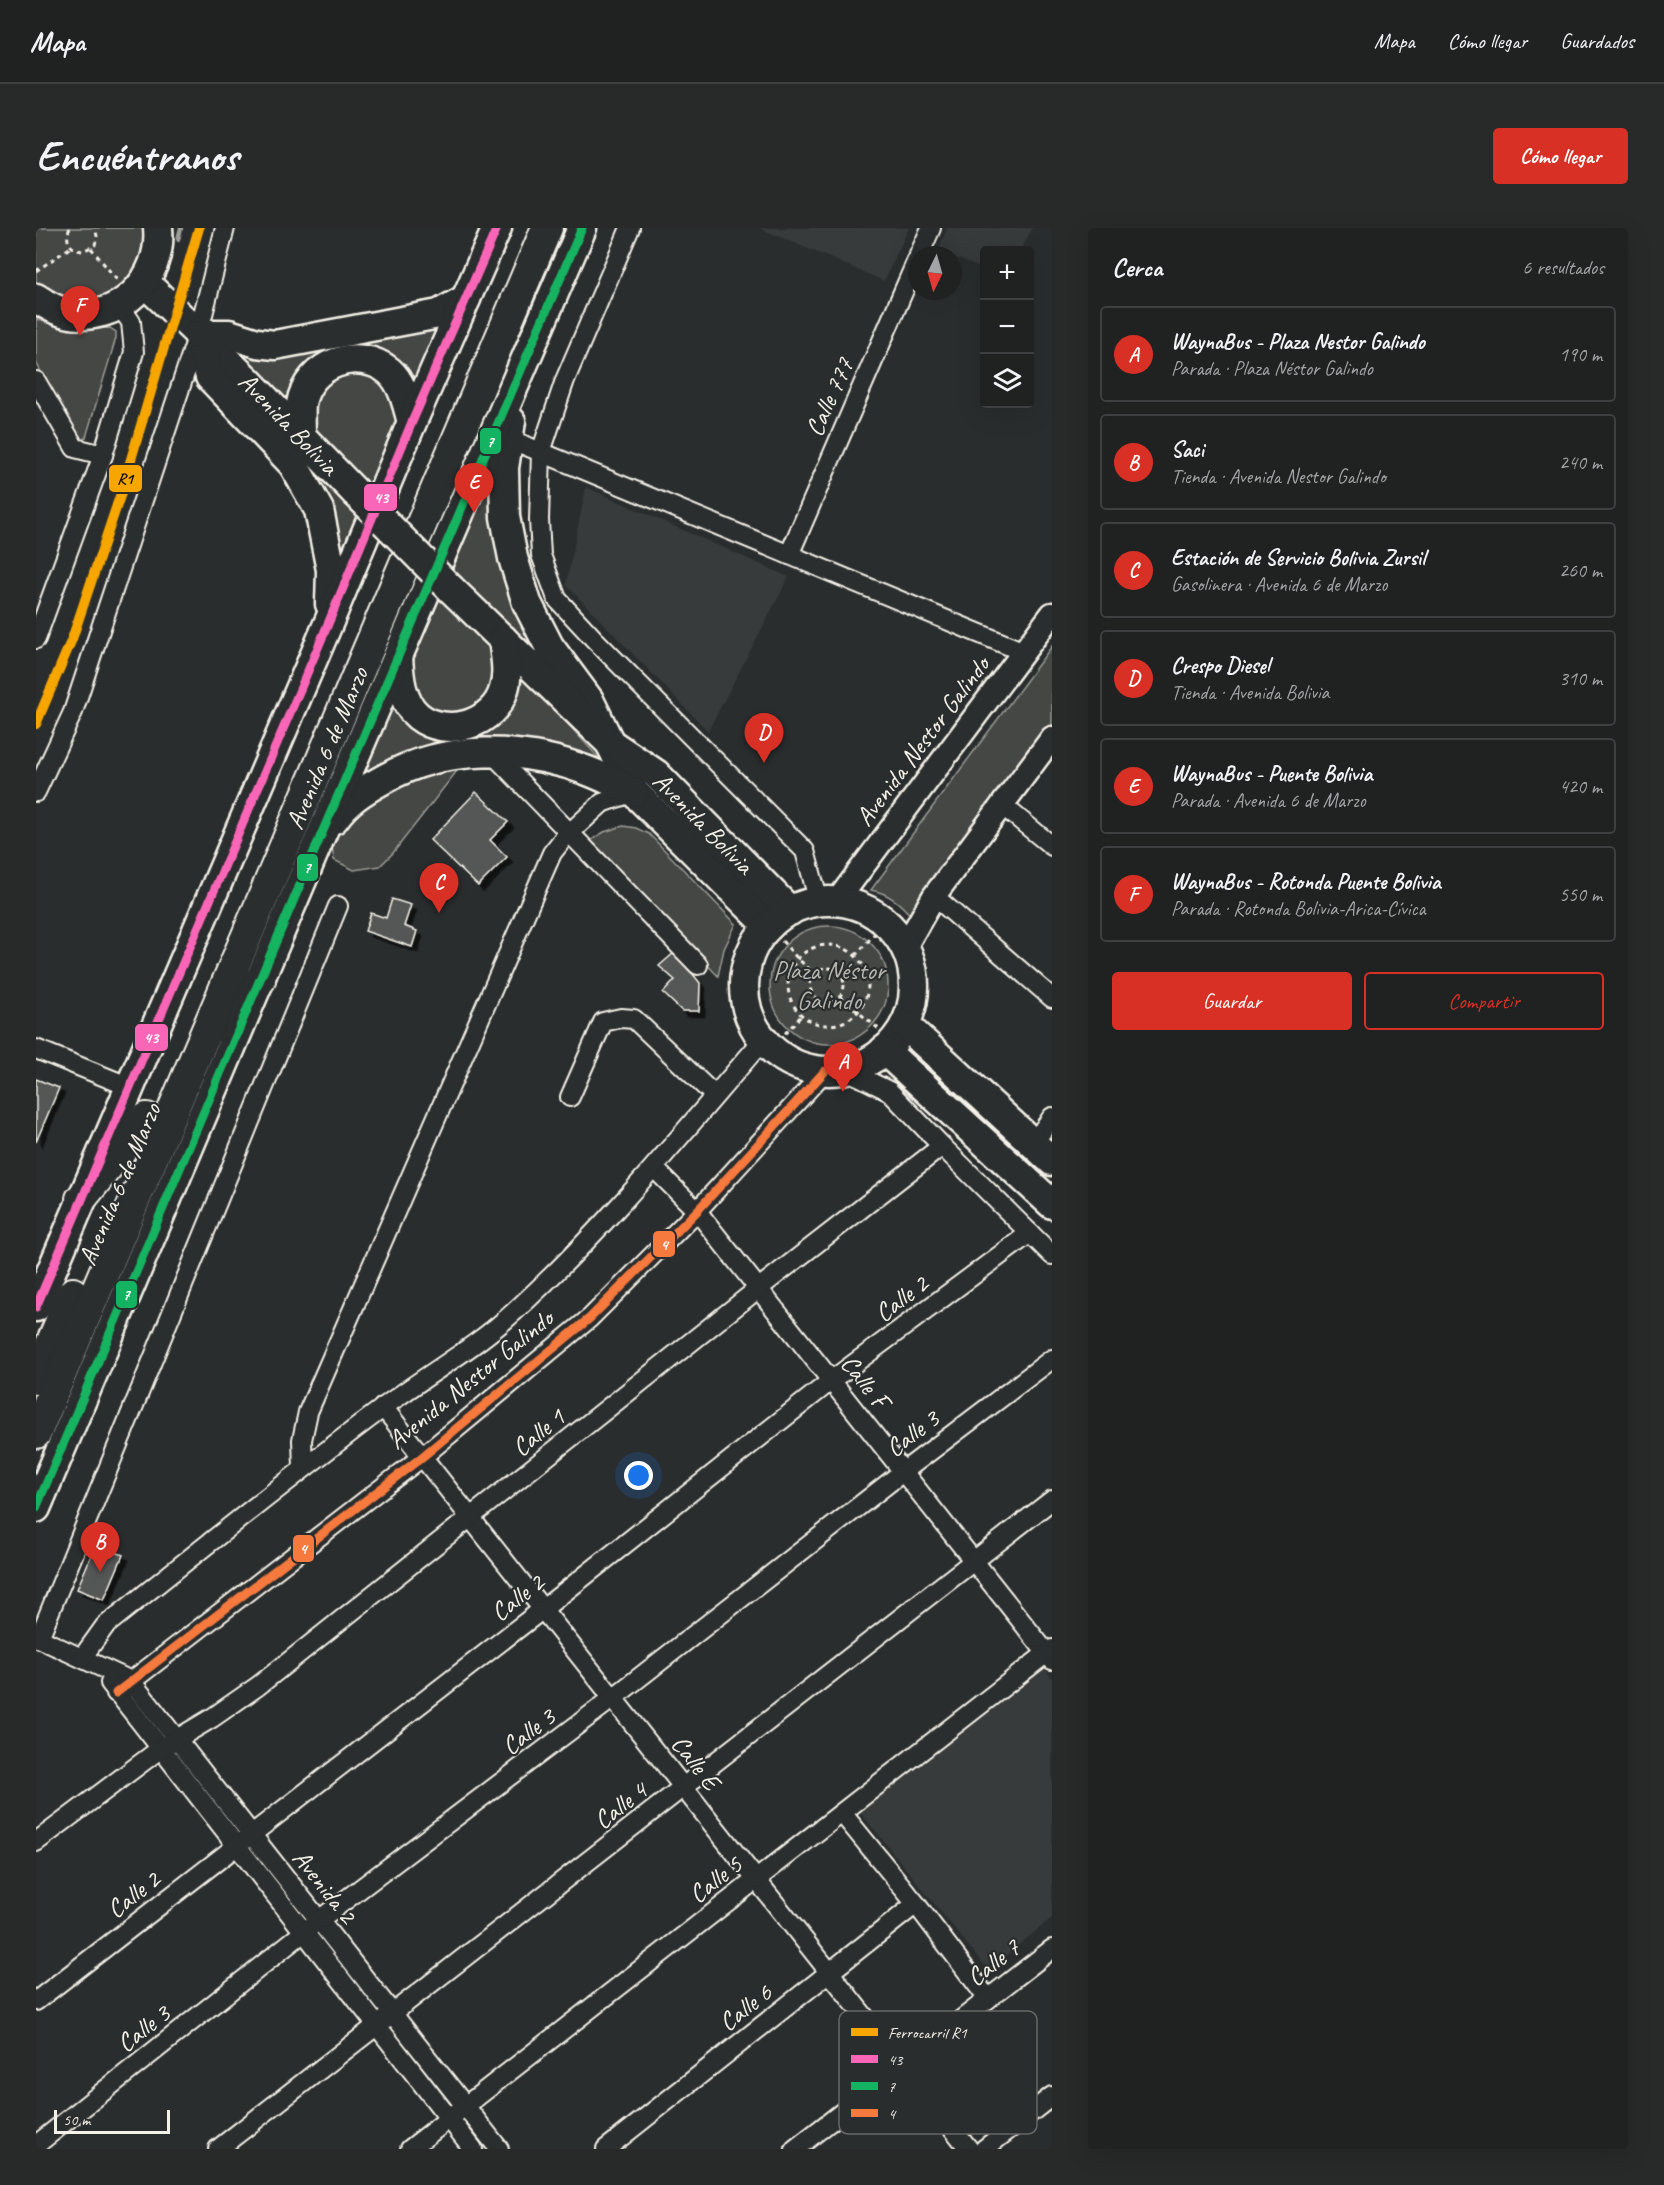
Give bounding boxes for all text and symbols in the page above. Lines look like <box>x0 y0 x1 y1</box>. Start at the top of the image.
text: Mapa <box>30 24 85 59</box>
text: Mapa <box>1374 28 1415 54</box>
text: Cómo llegar <box>1448 28 1527 54</box>
text: Guardados <box>1560 28 1634 54</box>
button: Cómo llegar <box>1493 128 1628 184</box>
text: Encuéntranos <box>36 130 238 183</box>
north arrow <box>908 246 962 300</box>
map controls <box>980 246 1034 408</box>
button: + <box>980 246 1034 300</box>
text: Cerca <box>1112 251 1162 284</box>
text: 6 resultados <box>1522 255 1604 280</box>
pin: F <box>60 286 99 336</box>
button: − <box>980 300 1034 354</box>
text: WaynaBus - Plaza Nestor Galindo <box>1171 328 1425 356</box>
text: A <box>1128 342 1139 367</box>
text: 190 m <box>1559 342 1602 367</box>
street label: Calle 777 <box>798 352 862 441</box>
button: layers <box>980 354 1034 408</box>
text: Parada · Plaza Néstor Galindo <box>1171 356 1373 381</box>
street label: Avenida Bolivia <box>232 365 347 483</box>
line badge: 7 <box>479 427 502 455</box>
text: 7 <box>486 432 495 452</box>
text: Saci <box>1171 436 1204 464</box>
text: B <box>1128 450 1139 475</box>
text: 240 m <box>1559 450 1602 475</box>
line badge: R1 <box>108 464 143 493</box>
pin: E <box>454 464 494 513</box>
text: Tienda · Avenida Nestor Galindo <box>1171 464 1386 489</box>
text: R1 <box>117 469 135 489</box>
line badge: 43 <box>363 483 398 512</box>
text: 43 <box>374 488 390 508</box>
text: Estación de Servicio Bolivia Zursil <box>1171 544 1425 572</box>
text: C <box>1129 558 1138 583</box>
text: 260 m <box>1559 558 1602 583</box>
text: Gasolinera · Avenida 6 de Marzo <box>1171 572 1387 597</box>
street label: Avenida Nestor Galindo <box>848 648 999 833</box>
text: Crespo Diesel <box>1171 652 1270 680</box>
street label: Avenida 6 de Marzo <box>278 661 377 834</box>
text: D <box>1128 666 1139 691</box>
text: 310 m <box>1559 666 1602 691</box>
text: Tienda · Avenida Bolivia <box>1171 680 1329 705</box>
pin: D <box>744 714 784 763</box>
text: WaynaBus - Puente Bolivia <box>1171 760 1372 788</box>
street label: Avenida Bolivia <box>646 765 762 882</box>
text: E <box>1128 774 1139 799</box>
text: 420 m <box>1559 774 1602 799</box>
text: Parada · Avenida 6 de Marzo <box>1171 788 1366 813</box>
line badge: 7 <box>296 853 319 882</box>
text: 7 <box>303 858 312 878</box>
pin: C <box>420 864 458 913</box>
text: WaynaBus - Rotonda Puente Bolivia <box>1171 868 1441 896</box>
text: F <box>1129 882 1138 907</box>
text: 550 m <box>1559 882 1602 907</box>
text: Parada · Rotonda Bolivia-Arica-Cívica <box>1171 896 1426 921</box>
park label: Plaza Néstor Galindo <box>773 954 888 1017</box>
button: Guardar <box>1112 972 1352 1030</box>
button: Compartir <box>1364 972 1604 1030</box>
line badge: 43 <box>134 1023 169 1052</box>
text: 43 <box>144 1028 160 1048</box>
pin: A <box>824 1042 862 1092</box>
street label: Avenida 6 de Marzo <box>71 1097 169 1270</box>
line badge: 4 <box>652 1230 676 1258</box>
text: 4 <box>660 1235 669 1255</box>
street label: Calle 2 <box>868 1266 937 1329</box>
line badge: 7 <box>115 1280 138 1309</box>
text: 7 <box>122 1285 131 1305</box>
street label: Avenida Nestor Galindo <box>381 1301 562 1456</box>
street label: Calle F <box>833 1348 899 1419</box>
street label: Calle 1 <box>505 1400 573 1464</box>
street label: Calle 3 <box>879 1401 948 1464</box>
your location <box>624 1461 653 1490</box>
pin: B <box>80 1522 120 1572</box>
line badge: 4 <box>292 1534 315 1563</box>
text: 4 <box>299 1539 308 1559</box>
street label: Calle 2 <box>484 1565 552 1629</box>
street label: Calle 3 <box>495 1699 564 1762</box>
street label: Calle E <box>664 1728 729 1799</box>
street label: Calle 4 <box>587 1773 655 1837</box>
street label: Avenida 2 <box>285 1842 365 1932</box>
street label: Calle 5 <box>682 1847 750 1911</box>
street label: Calle 2 <box>100 1862 168 1926</box>
street label: Calle 7 <box>960 1930 1028 1994</box>
street label: Calle 6 <box>712 1975 780 2039</box>
street label: Calle 3 <box>110 1996 178 2060</box>
legend <box>839 2011 1037 2134</box>
text: Ferrocarril R1 <box>888 2023 968 2043</box>
text: 43 <box>888 2050 904 2070</box>
text: 7 <box>888 2077 896 2097</box>
text: 4 <box>888 2104 897 2124</box>
scale bar <box>54 2107 170 2134</box>
text: 50 m <box>63 2110 90 2130</box>

